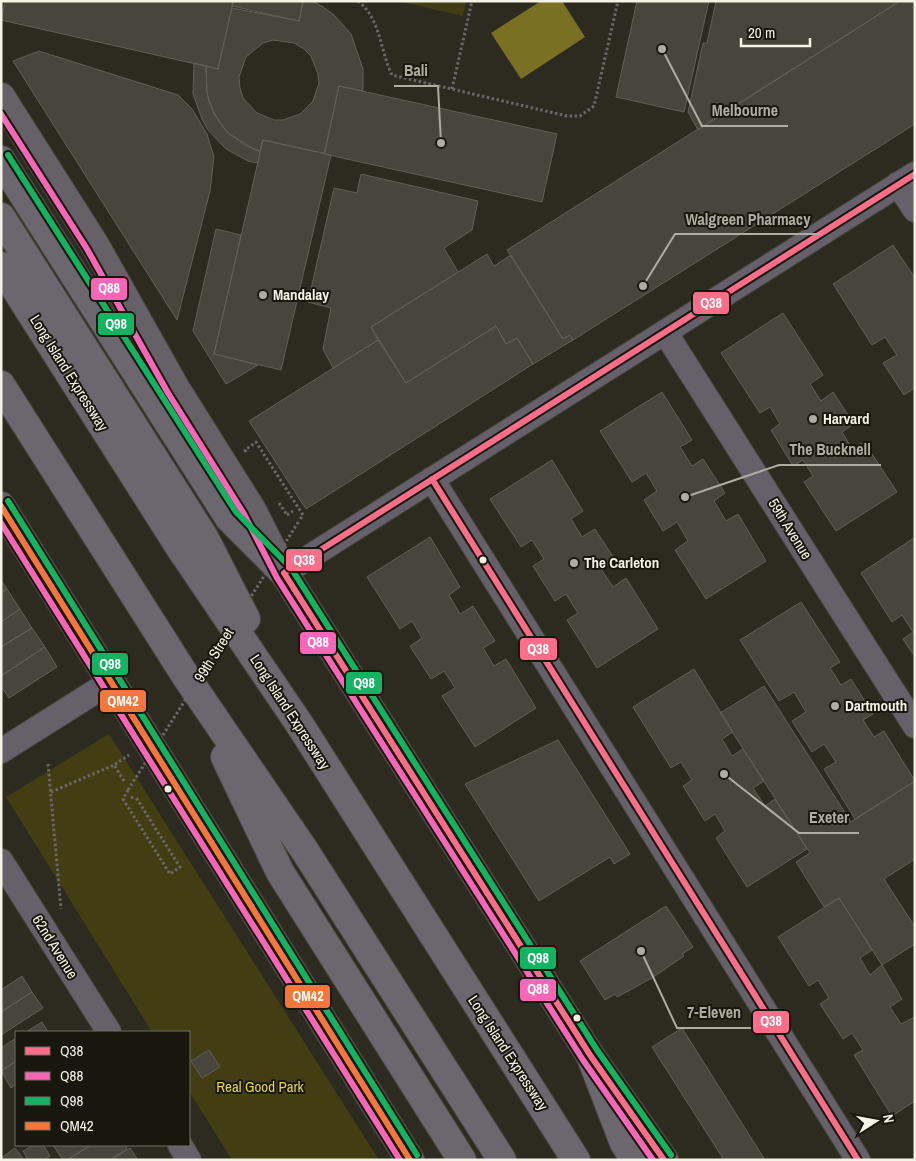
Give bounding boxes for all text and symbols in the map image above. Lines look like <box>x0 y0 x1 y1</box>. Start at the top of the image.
scale bar <box>741 15 810 47</box>
text: 20 m <box>748 22 775 43</box>
callout: Bali <box>394 55 438 86</box>
text: Bali <box>404 59 428 81</box>
callout: Melbourne <box>702 95 788 126</box>
text: Melbourne <box>712 99 778 121</box>
callout: Walgreen Pharmacy <box>675 203 820 234</box>
text: Walgreen Pharmacy <box>686 208 811 230</box>
line badge: Q88 <box>90 277 128 301</box>
text: Q88 <box>98 279 120 297</box>
place label: Mandalay <box>273 284 329 305</box>
marker: Mandalay <box>257 289 269 301</box>
line badge: Q38 <box>692 291 730 315</box>
text: Q38 <box>700 294 722 312</box>
street label: Long Island Expressway <box>25 311 114 436</box>
line badge: Q98 <box>97 312 135 336</box>
text: Q98 <box>105 315 127 333</box>
place label: Harvard <box>823 408 870 429</box>
marker: Harvard <box>807 413 819 425</box>
callout: The Bucknell <box>779 434 881 465</box>
text: The Bucknell <box>789 438 871 460</box>
street label: 59th Avenue <box>763 494 817 563</box>
line badge: Q38 <box>285 548 323 572</box>
text: Q38 <box>293 551 315 569</box>
place label: The Carleton <box>584 552 659 573</box>
unlabelled marker <box>478 555 488 565</box>
marker: The Carleton <box>568 557 580 569</box>
street label: 99th Street <box>189 623 239 686</box>
line badge: Q88 <box>299 631 337 655</box>
text: Q88 <box>307 633 329 651</box>
line badge: Q38 <box>519 637 558 661</box>
text: Q38 <box>527 640 549 658</box>
street label: Long Island Expressway <box>245 650 336 774</box>
line badge: Q98 <box>91 652 129 676</box>
text: Q98 <box>99 655 121 673</box>
line badge: Q98 <box>345 671 383 695</box>
text: Q98 <box>353 674 375 692</box>
line badge: QM42 <box>99 689 147 713</box>
text: QM42 <box>107 692 139 710</box>
place label: Dartmouth <box>845 695 907 716</box>
marker: Dartmouth <box>829 700 841 712</box>
unlabelled marker <box>163 784 173 794</box>
callout: Exeter <box>799 802 859 833</box>
text: Exeter <box>809 806 850 828</box>
street label: 62nd Avenue <box>28 911 83 983</box>
line badge: Q98 <box>519 946 557 970</box>
text: Q98 <box>527 949 549 967</box>
line badge: Q88 <box>519 978 557 1002</box>
text: Q88 <box>527 980 549 998</box>
line badge: QM42 <box>284 984 331 1009</box>
text: QM42 <box>292 987 324 1005</box>
street label: Long Island Expressway <box>463 991 554 1115</box>
callout: 7-Eleven <box>677 997 751 1028</box>
text: 7-Eleven <box>687 1001 741 1023</box>
line badge: Q38 <box>752 1010 790 1034</box>
text: Q38 <box>760 1012 782 1030</box>
unlabelled marker <box>572 1013 582 1023</box>
legend <box>15 1031 190 1146</box>
text: Q38 <box>60 1040 83 1061</box>
text: Q88 <box>60 1065 83 1086</box>
park label: Real Good Park <box>216 1076 305 1097</box>
text: Q98 <box>60 1090 83 1111</box>
north arrow <box>851 1096 901 1146</box>
text: N <box>879 1113 898 1124</box>
text: QM42 <box>60 1115 94 1136</box>

